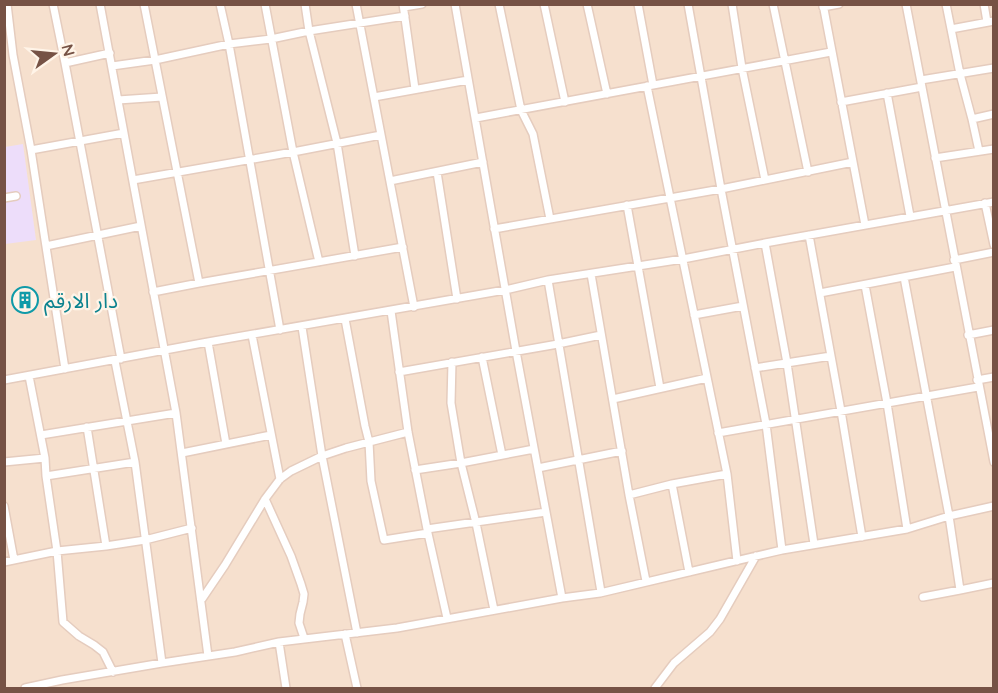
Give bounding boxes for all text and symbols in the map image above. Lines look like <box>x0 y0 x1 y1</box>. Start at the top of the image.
north arrow <box>24 24 84 84</box>
text: N <box>57 42 80 58</box>
building icon: دار الارقم <box>10 285 40 315</box>
place label: دار الارقم <box>44 287 118 316</box>

